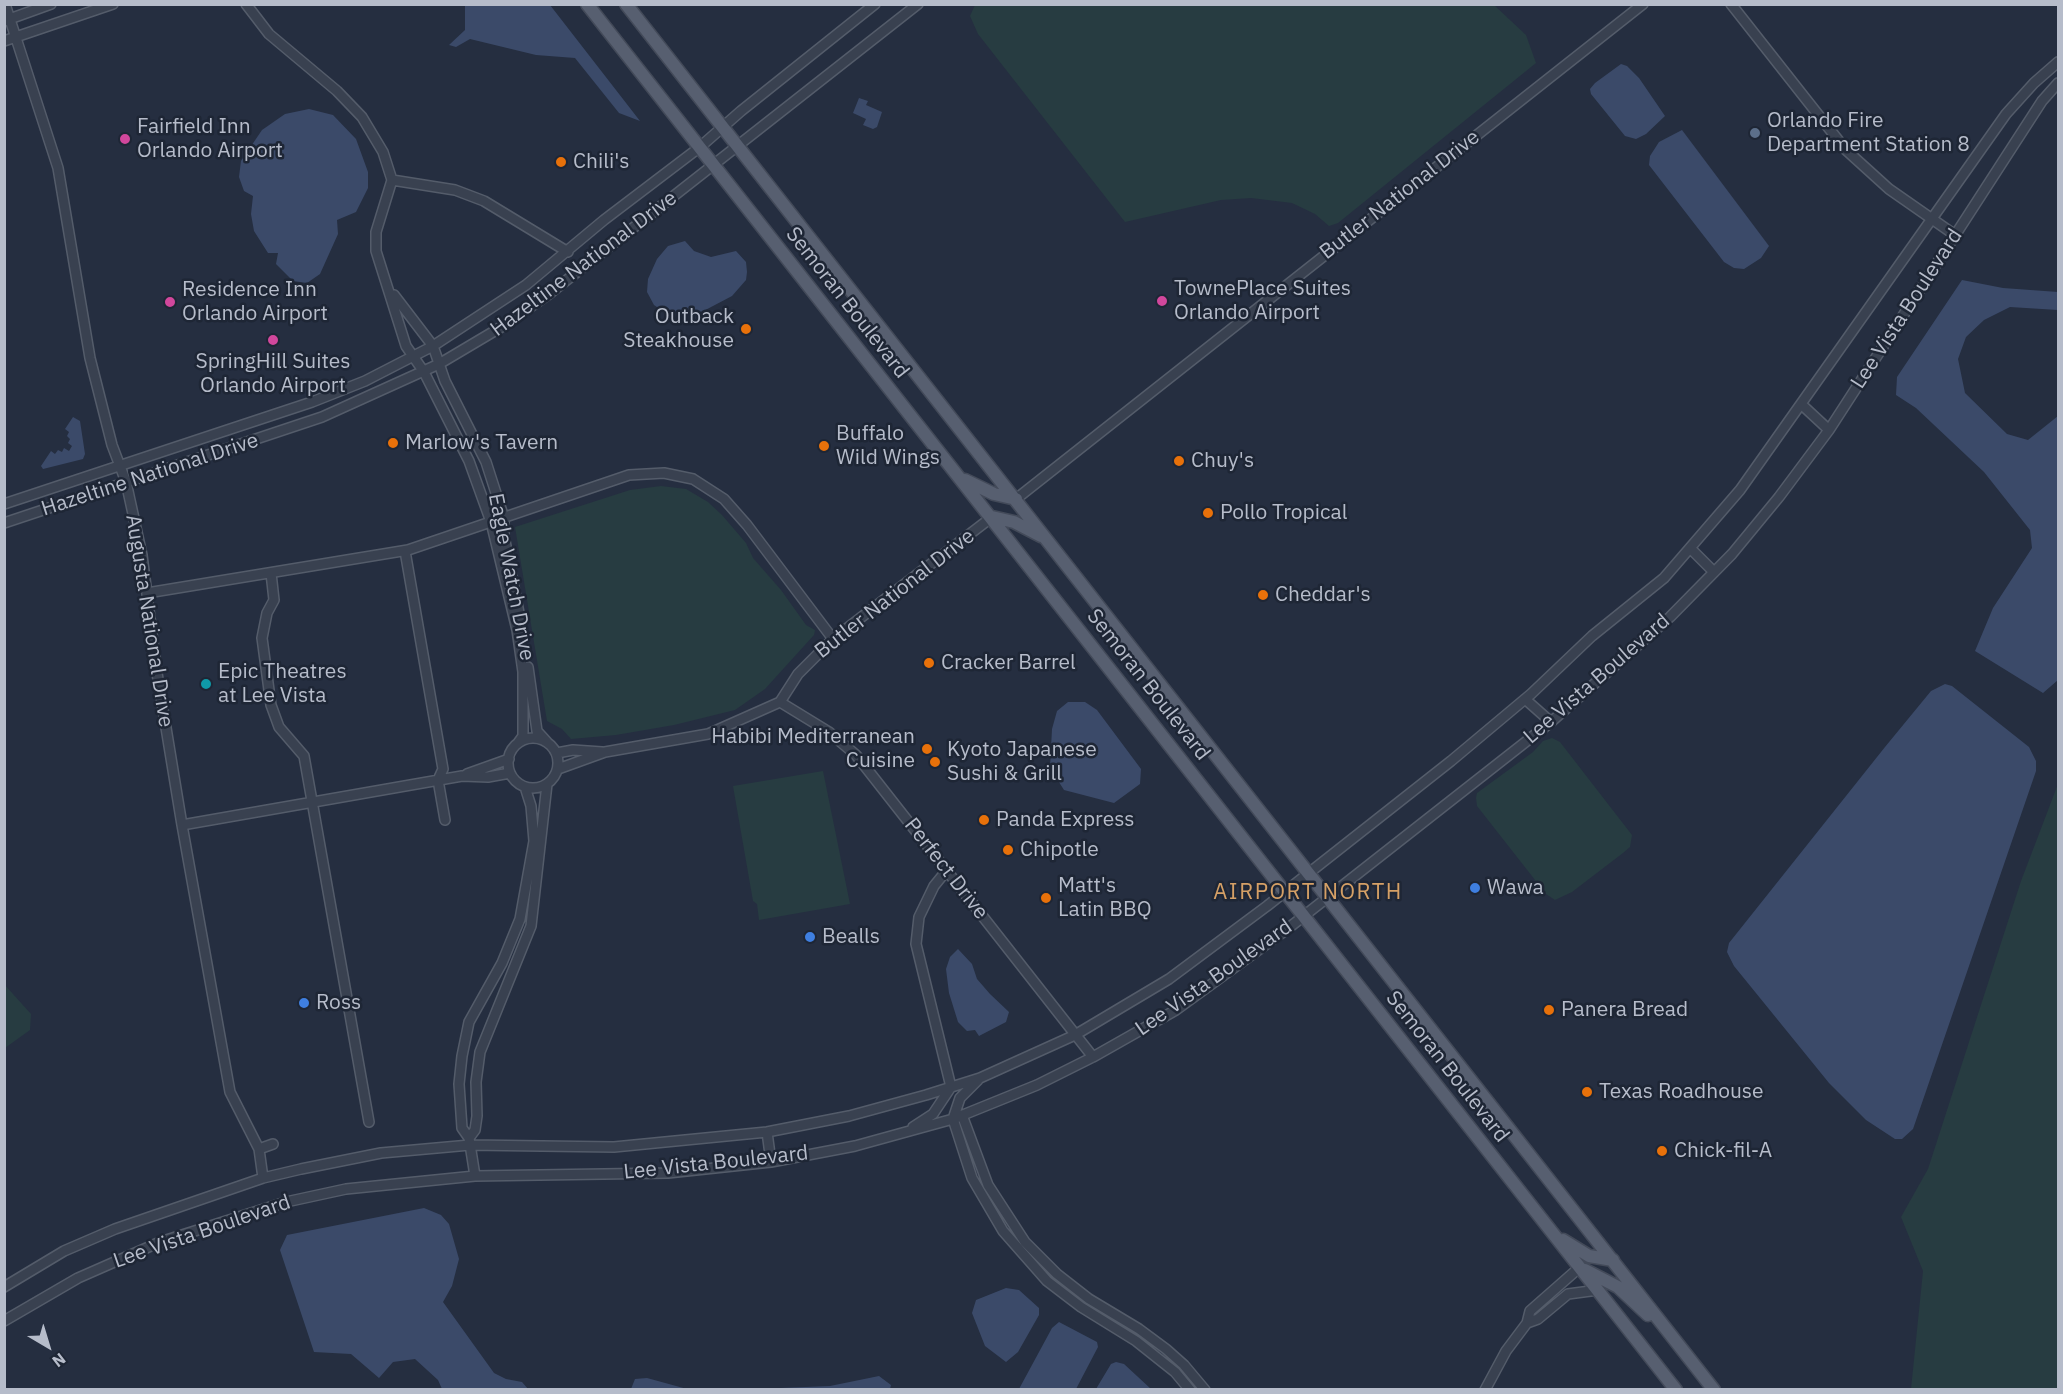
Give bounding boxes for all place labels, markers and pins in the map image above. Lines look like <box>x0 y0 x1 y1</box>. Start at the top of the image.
place label: Orlando Fire Department Station 8 <box>1767 108 1970 158</box>
place label: Fairfield Inn Orlando Airport <box>137 114 283 164</box>
marker: Orlando Fire Department Station 8 <box>1748 126 1762 140</box>
marker: Fairfield Inn Orlando Airport <box>118 132 132 146</box>
place label: Chili's <box>573 149 629 175</box>
marker: Chili's <box>554 155 568 169</box>
place label: TownePlace Suites Orlando Airport <box>1174 276 1351 326</box>
place label: Residence Inn Orlando Airport <box>182 277 328 327</box>
marker: TownePlace Suites Orlando Airport <box>1155 294 1169 308</box>
marker: Residence Inn Orlando Airport <box>163 295 177 309</box>
place label: Outback Steakhouse <box>623 304 734 354</box>
marker: Outback Steakhouse <box>739 322 753 336</box>
marker: SpringHill Suites Orlando Airport <box>266 333 280 347</box>
place label: SpringHill Suites Orlando Airport <box>195 349 351 399</box>
place label: Buffalo Wild Wings <box>836 421 940 471</box>
place label: Marlow's Tavern <box>405 430 558 456</box>
marker: Marlow's Tavern <box>386 436 400 450</box>
marker: Buffalo Wild Wings <box>817 439 831 453</box>
place label: Chuy's <box>1191 448 1254 474</box>
marker: Chuy's <box>1172 454 1186 468</box>
place label: Pollo Tropical <box>1220 500 1347 526</box>
marker: Pollo Tropical <box>1201 506 1215 520</box>
place label: Cheddar's <box>1275 582 1371 608</box>
marker: Cheddar's <box>1256 588 1270 602</box>
place label: Cracker Barrel <box>941 650 1076 676</box>
marker: Cracker Barrel <box>922 656 936 670</box>
place label: Epic Theatres at Lee Vista <box>218 659 347 709</box>
marker: Epic Theatres at Lee Vista <box>199 677 213 691</box>
place label: Habibi Mediterranean Cuisine <box>711 724 915 774</box>
place label: Kyoto Japanese Sushi & Grill <box>947 737 1097 787</box>
marker: Habibi Mediterranean Cuisine <box>920 742 934 756</box>
marker: Kyoto Japanese Sushi & Grill <box>928 755 942 769</box>
place label: Panda Express <box>996 807 1135 833</box>
marker: Panda Express <box>977 813 991 827</box>
place label: Chipotle <box>1020 837 1099 863</box>
marker: Chipotle <box>1001 843 1015 857</box>
place label: Matt's Latin BBQ <box>1058 873 1152 923</box>
place label: Wawa <box>1487 875 1544 901</box>
marker: Wawa <box>1468 881 1482 895</box>
marker: Matt's Latin BBQ <box>1039 891 1053 905</box>
place label: Bealls <box>822 924 880 950</box>
marker: Bealls <box>803 930 817 944</box>
place label: Ross <box>316 990 361 1016</box>
marker: Ross <box>297 996 311 1010</box>
place label: Panera Bread <box>1561 997 1688 1023</box>
marker: Panera Bread <box>1542 1003 1556 1017</box>
place label: Texas Roadhouse <box>1599 1079 1764 1105</box>
marker: Texas Roadhouse <box>1580 1085 1594 1099</box>
place label: Chick-fil-A <box>1674 1138 1772 1164</box>
marker: Chick-fil-A <box>1655 1144 1669 1158</box>

